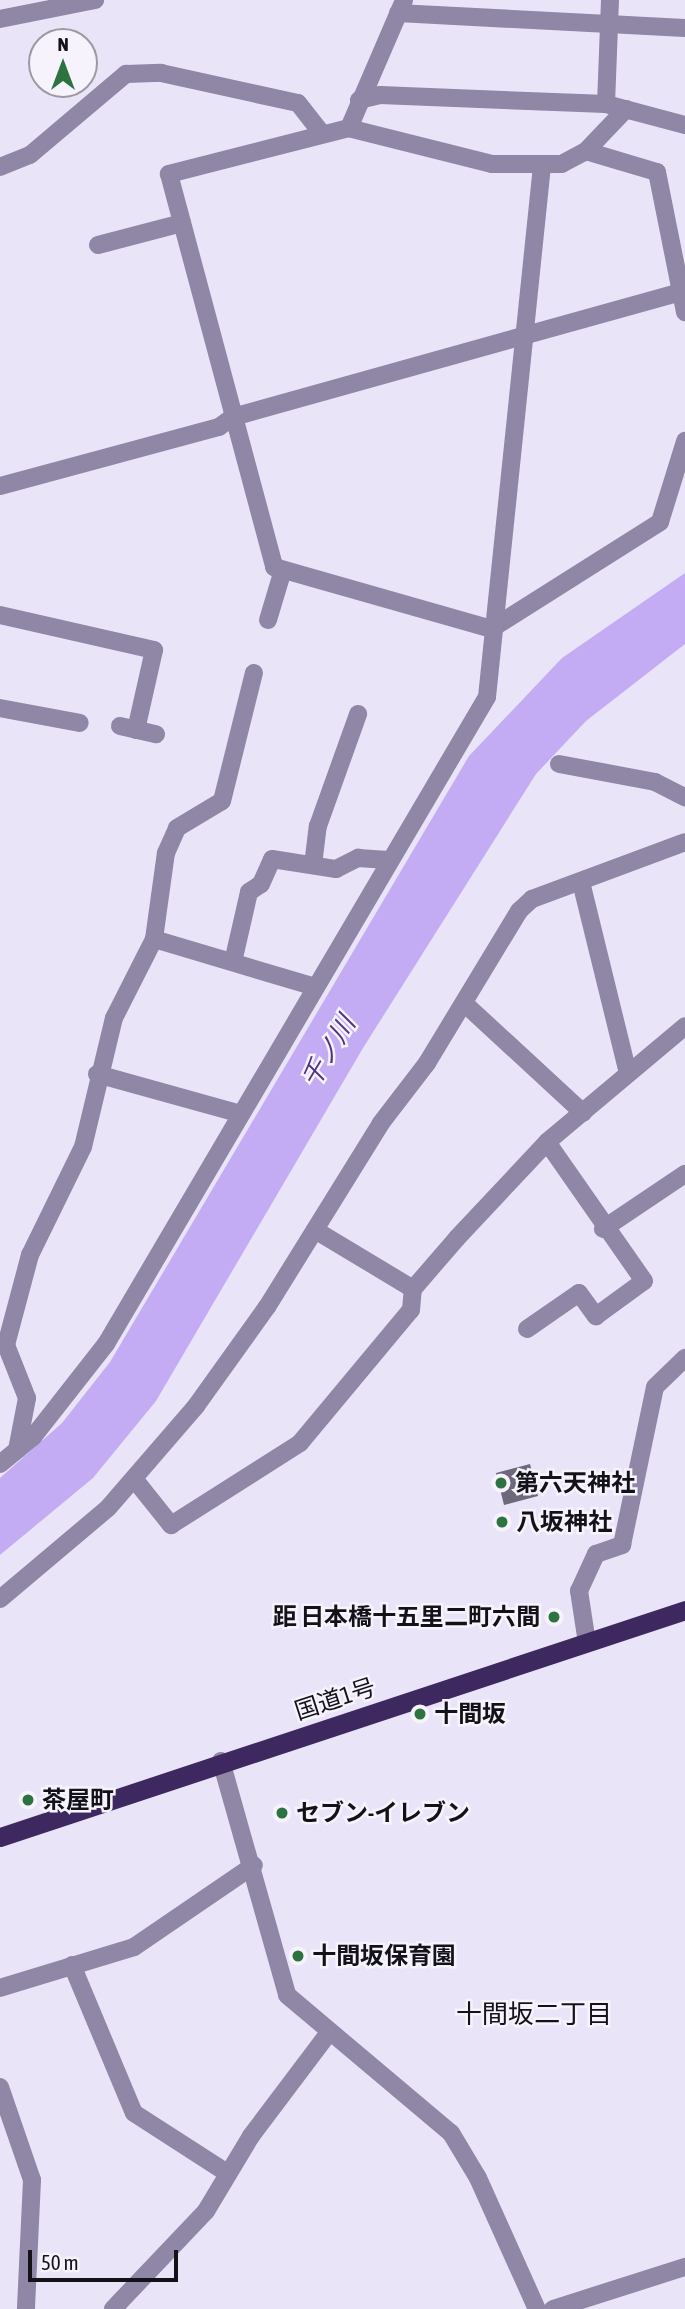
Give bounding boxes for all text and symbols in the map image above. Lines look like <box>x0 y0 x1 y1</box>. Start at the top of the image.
north arrow <box>28 28 98 98</box>
text: N <box>57 33 69 55</box>
water label: 千ノ川 <box>296 1011 362 1093</box>
place label: 第六天神社 <box>515 1469 635 1497</box>
marker: 第六天神社 <box>493 1475 509 1491</box>
place label: 八坂神社 <box>516 1508 612 1536</box>
marker: 八坂神社 <box>494 1514 510 1530</box>
place label: 距 日本橋十五里二町六間 <box>273 1603 540 1631</box>
marker: 距 日本橋十五里二町六間 <box>546 1609 562 1625</box>
street label: 国道1号 <box>291 1672 379 1726</box>
place label: 十間坂 <box>434 1700 506 1728</box>
marker: 十間坂 <box>412 1706 428 1722</box>
place label: 茶屋町 <box>42 1786 114 1814</box>
marker: 茶屋町 <box>20 1792 36 1808</box>
place label: セブン-イレブン <box>296 1799 470 1827</box>
marker: セブン-イレブン <box>274 1805 290 1821</box>
place label: 十間坂保育園 <box>312 1942 456 1970</box>
marker: 十間坂保育園 <box>290 1948 306 1964</box>
district label: 十間坂二丁目 <box>456 1999 612 2031</box>
scale bar <box>32 2236 182 2280</box>
text: 50 m <box>41 2250 79 2274</box>

